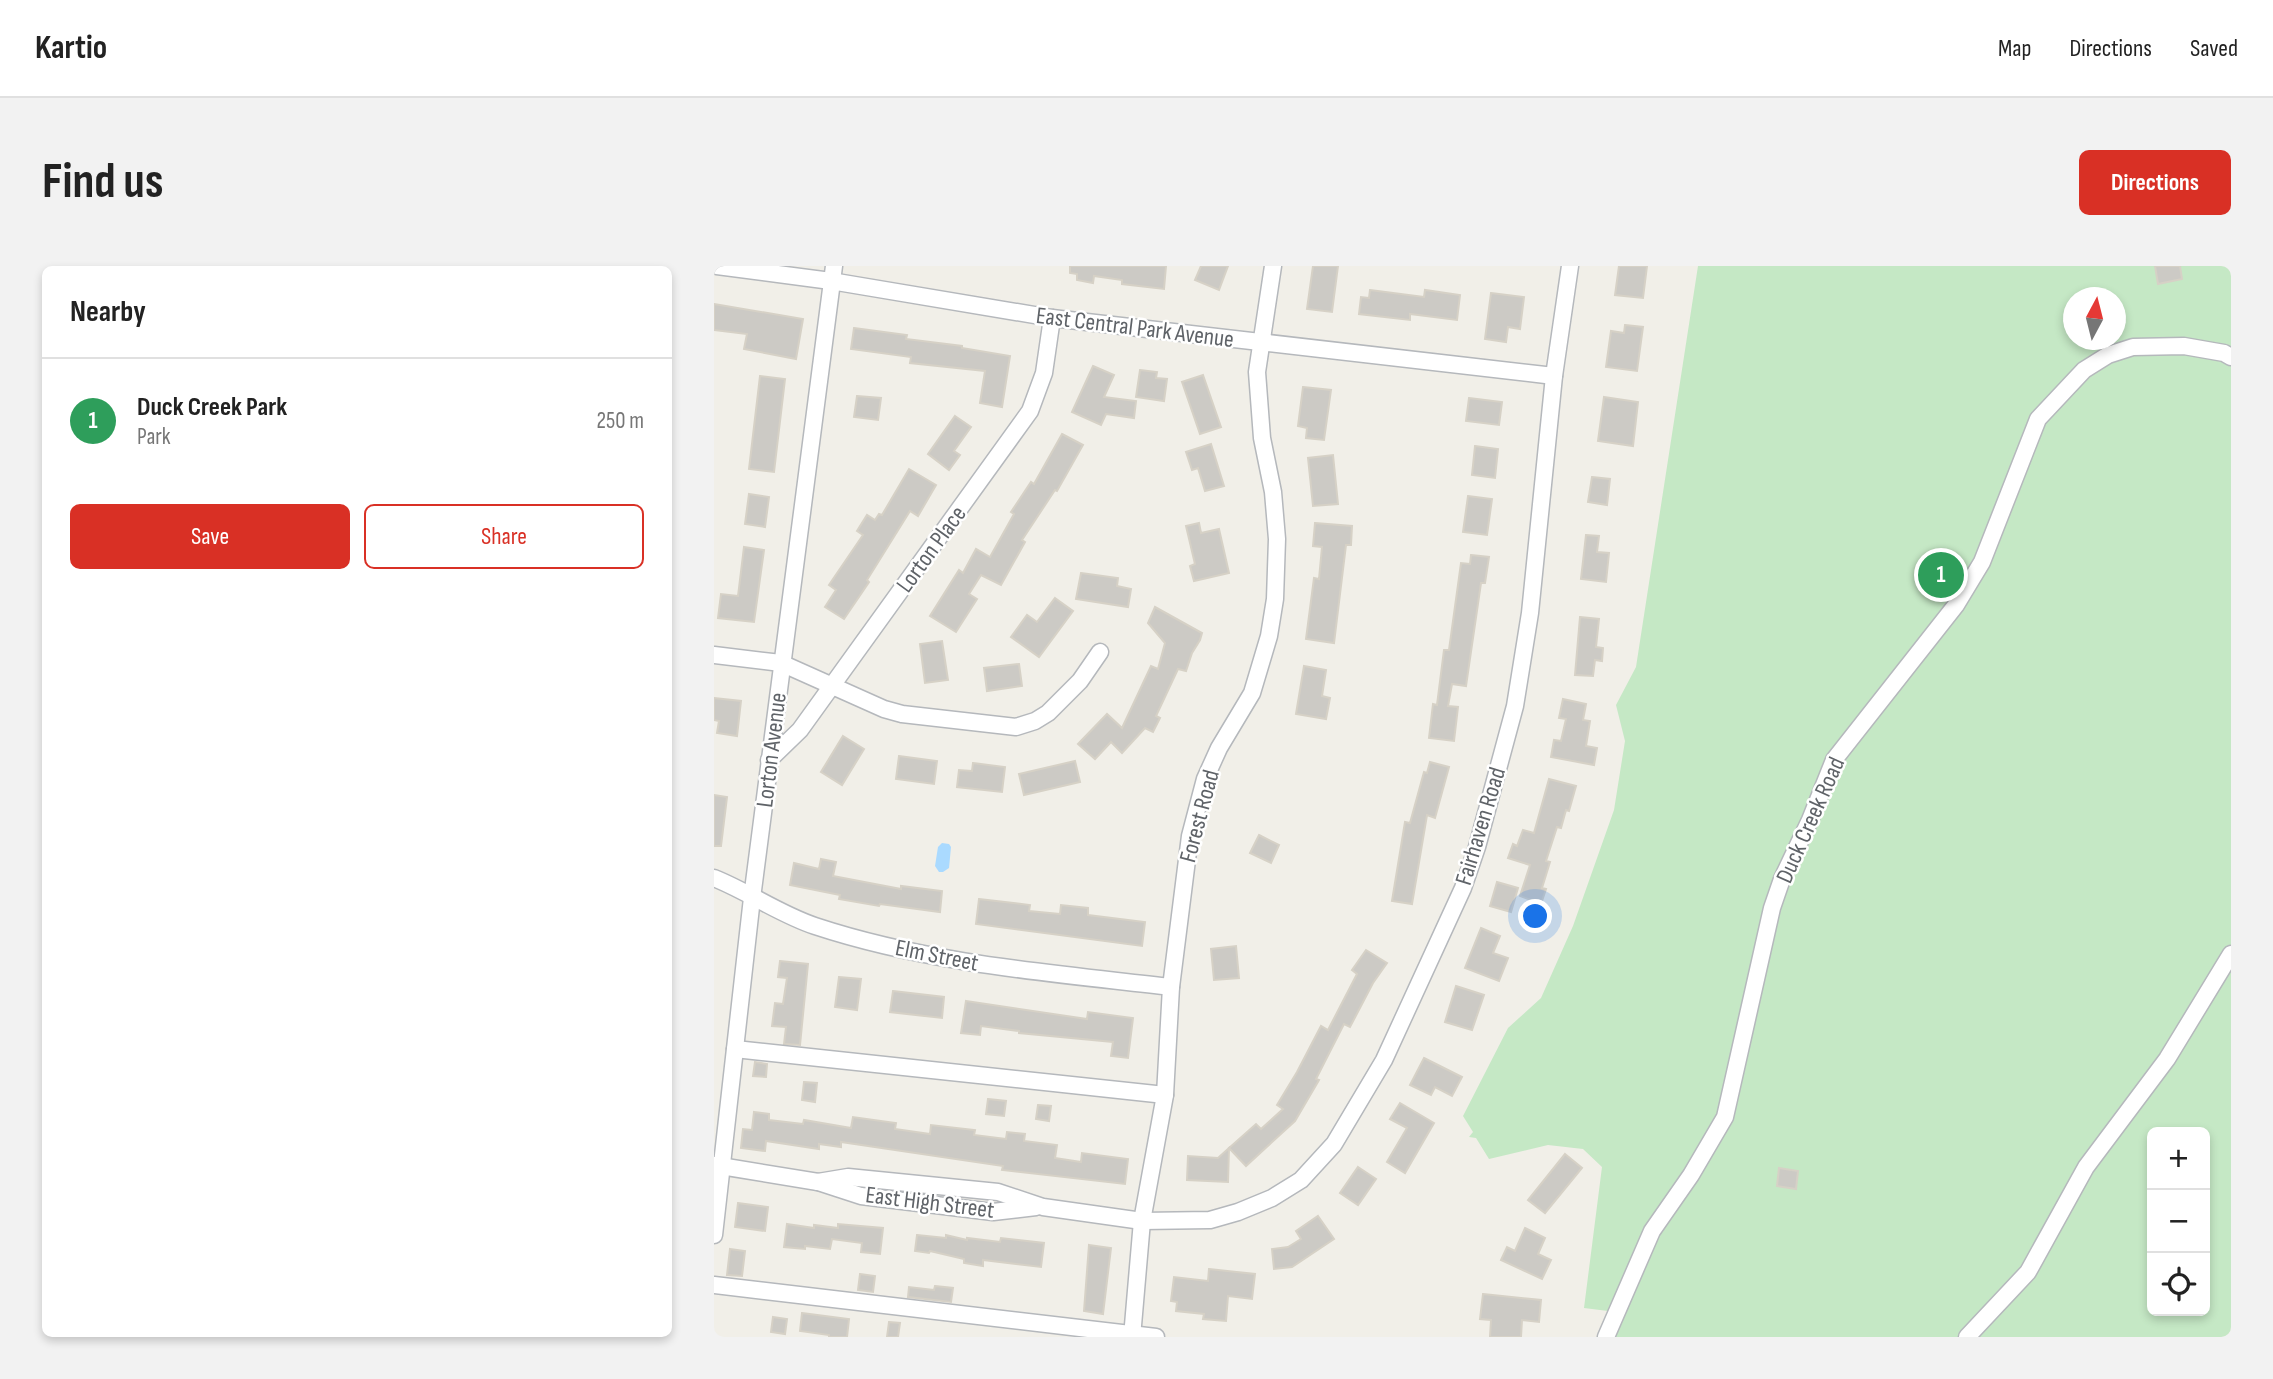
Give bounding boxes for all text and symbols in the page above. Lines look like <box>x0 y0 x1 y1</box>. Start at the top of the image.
text: Kartio <box>35 28 107 68</box>
text: Map <box>1998 34 2031 63</box>
text: Directions <box>2069 34 2152 63</box>
text: Saved <box>2190 34 2238 63</box>
button: Directions <box>2079 150 2231 215</box>
text: Find us <box>42 153 164 212</box>
north arrow <box>2063 287 2126 350</box>
text: Nearby <box>70 294 146 330</box>
street label: East Central Park Avenue <box>1034 301 1235 354</box>
text: Duck Creek Park <box>137 392 287 423</box>
text: 1 <box>88 407 98 435</box>
text: 250 m <box>597 407 644 435</box>
text: Park <box>137 423 171 451</box>
street label: Lorton Place <box>890 500 973 598</box>
button: Save <box>70 504 350 569</box>
button: Share <box>364 504 644 569</box>
pin: 1 <box>1918 549 1964 601</box>
street label: Lorton Avenue <box>750 691 793 809</box>
street label: Duck Creek Road <box>1770 753 1851 888</box>
street label: Fairhaven Road <box>1449 764 1512 888</box>
street label: Forest Road <box>1173 767 1226 866</box>
your location <box>1518 899 1552 933</box>
street label: Elm Street <box>893 933 981 978</box>
map controls <box>2147 1127 2210 1316</box>
button: + <box>2147 1127 2210 1190</box>
street label: East High Street <box>864 1180 996 1225</box>
button: − <box>2147 1190 2210 1253</box>
button: locate <box>2147 1253 2210 1316</box>

